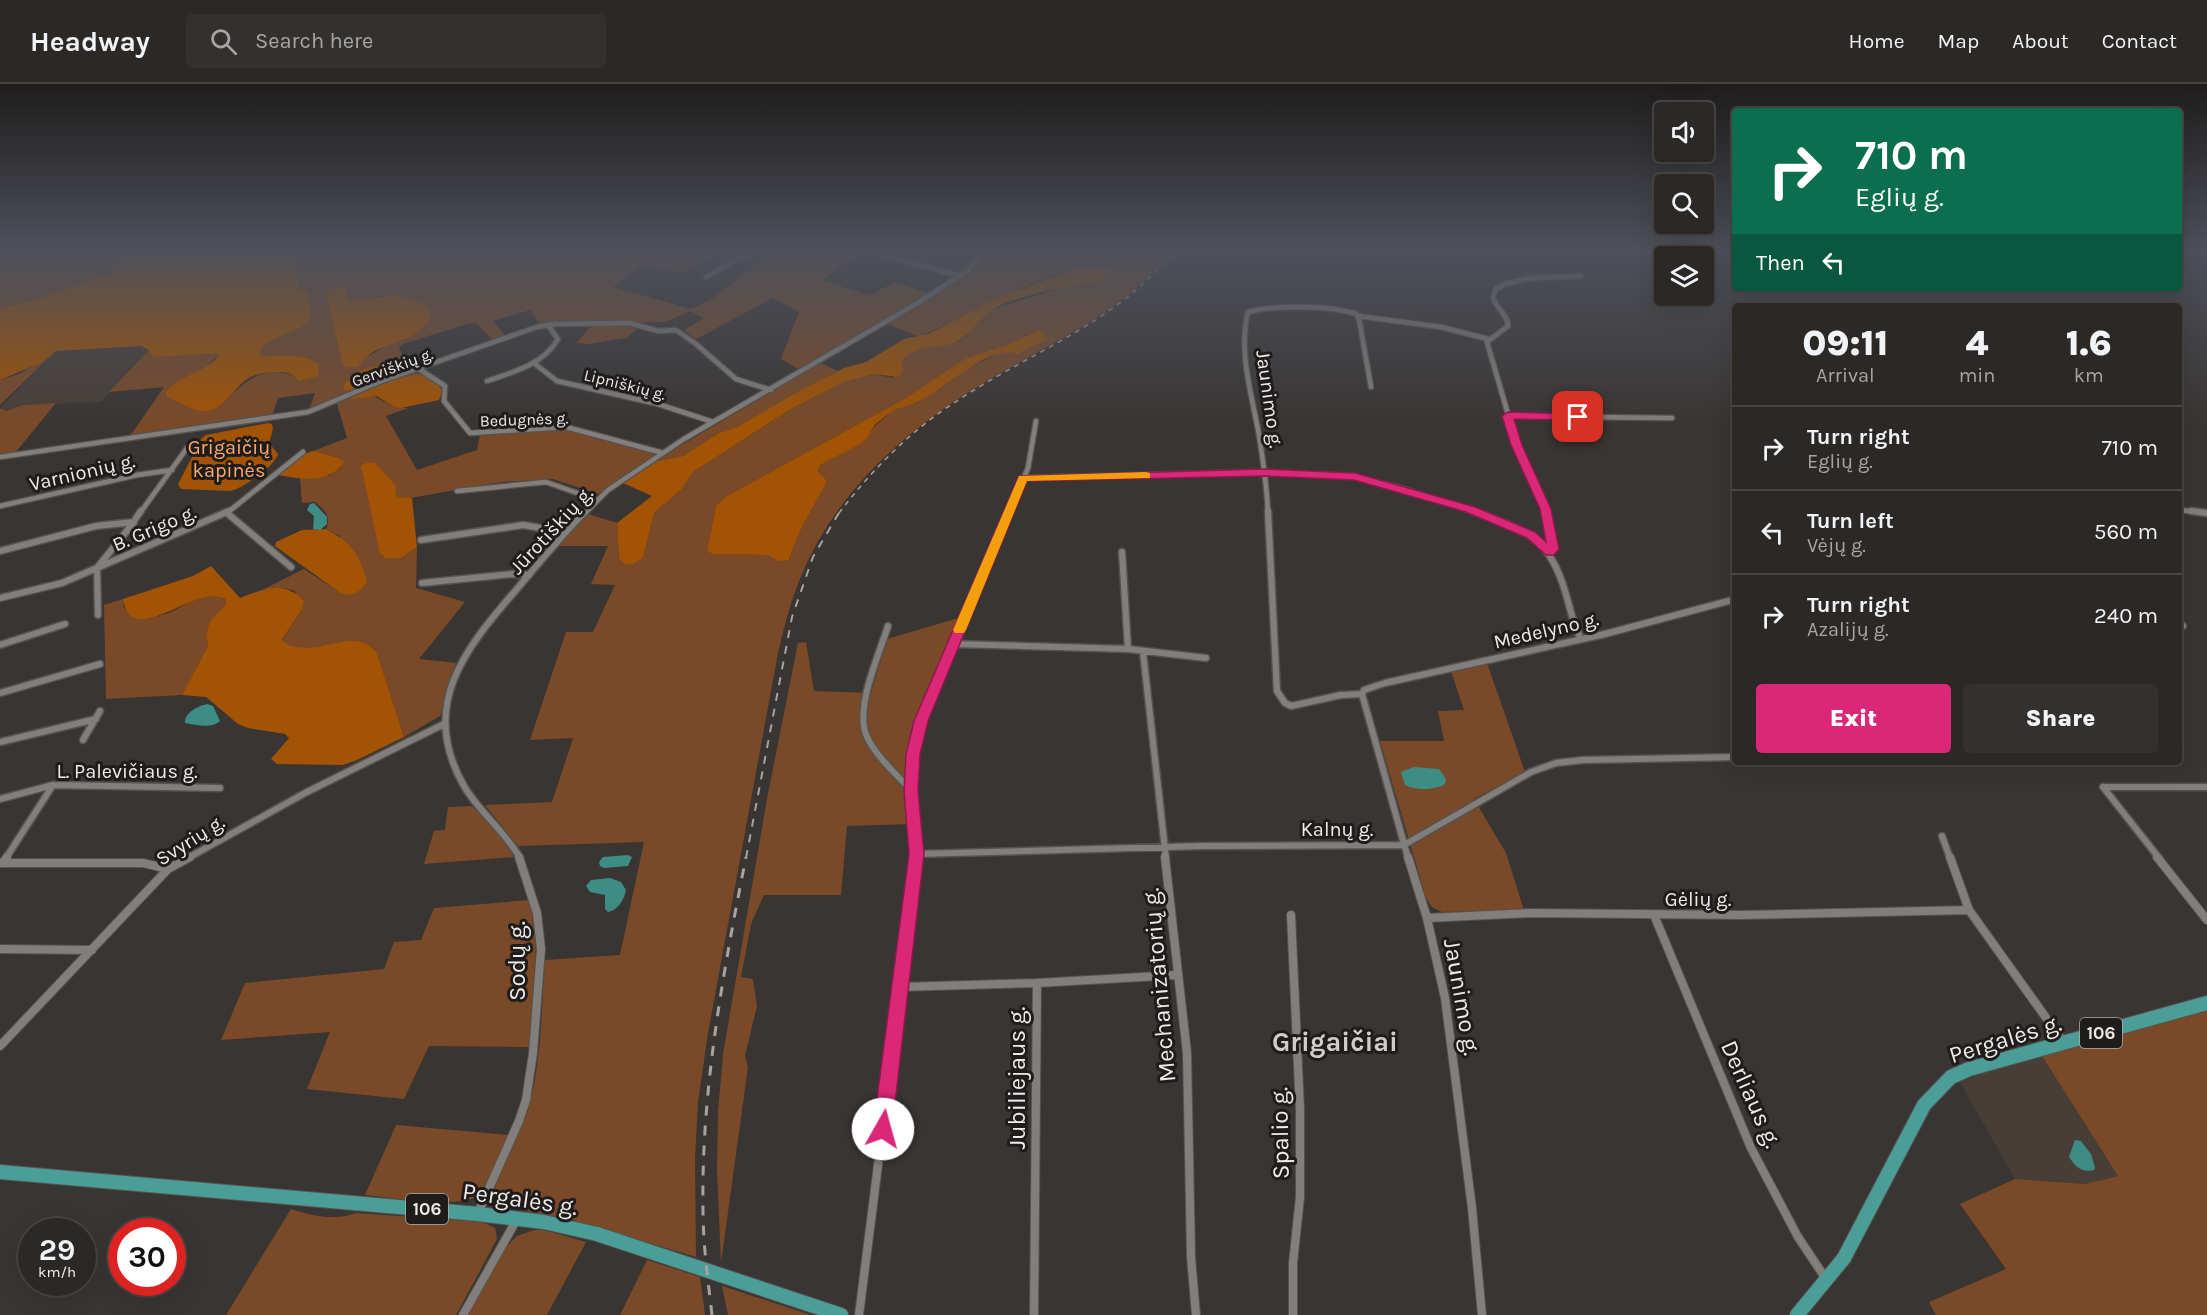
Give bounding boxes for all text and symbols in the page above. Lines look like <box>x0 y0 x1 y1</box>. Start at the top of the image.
search box <box>186 14 606 68</box>
text: Headway <box>30 25 150 58</box>
icon: search <box>207 25 240 58</box>
text: Search here <box>255 28 373 54</box>
text: Home <box>1849 29 1905 53</box>
text: Map <box>1938 29 1979 53</box>
text: About <box>2012 29 2069 53</box>
text: Contact <box>2102 29 2177 53</box>
map controls <box>1654 102 1714 306</box>
button: sound <box>1654 102 1714 162</box>
text: 710 m <box>1855 130 1968 180</box>
icon: right <box>1756 132 1834 210</box>
button: search <box>1654 174 1714 234</box>
text: Eglių g. <box>1855 181 1944 213</box>
button: layers <box>1654 246 1714 306</box>
icon: left <box>1817 246 1850 279</box>
text: Then <box>1756 250 1805 276</box>
text: 09:11 <box>1802 322 1888 364</box>
text: 4 <box>1966 322 1988 364</box>
text: 1.6 <box>2066 322 2112 364</box>
street label: Gerviškių g. <box>349 344 435 391</box>
street label: Jaunimo g. <box>1251 349 1288 449</box>
text: Arrival <box>1816 364 1875 387</box>
text: min <box>1959 364 1995 387</box>
text: km <box>2074 364 2104 387</box>
street label: Lipniškių g. <box>582 365 668 404</box>
pin <box>1552 391 1603 442</box>
icon: arrive <box>1561 400 1594 433</box>
street label: Bedugnės g. <box>480 408 569 431</box>
text: Turn right <box>1807 424 1910 450</box>
icon: right <box>1756 432 1789 465</box>
text: 710 m <box>2102 435 2158 461</box>
park label: Grigaičių kapinės <box>188 436 270 482</box>
street label: Varnionių g. <box>27 449 137 496</box>
text: Eglių g. <box>1807 450 1873 473</box>
street label: Jūrotiškių g. <box>505 482 598 579</box>
street label: B. Grigo g. <box>109 501 199 556</box>
text: Turn left <box>1807 508 1894 534</box>
icon: left <box>1756 516 1789 549</box>
text: 560 m <box>2094 519 2158 545</box>
text: Vėjų g. <box>1807 534 1866 557</box>
text: Turn right <box>1807 592 1910 618</box>
icon: right <box>1756 600 1789 633</box>
text: 240 m <box>2094 603 2158 629</box>
street label: Medelyno g. <box>1491 607 1601 654</box>
text: Azalijų g. <box>1807 618 1889 641</box>
button: Exit <box>1756 684 1951 753</box>
button: Share <box>1963 684 2158 753</box>
street label: L. Palevičiaus g. <box>56 760 198 783</box>
street label: Svyrių g. <box>152 810 229 870</box>
street label: Kalnų g. <box>1301 818 1373 841</box>
street label: Mechanizatorių g. <box>1137 887 1181 1083</box>
street label: Gėlių g. <box>1665 888 1731 911</box>
street label: Sodų g. <box>503 921 531 1001</box>
street label: Jaunimo g. <box>1438 936 1486 1058</box>
street label: Jubiliejaus g. <box>1003 1006 1031 1150</box>
street label: Pergalės g. <box>1946 1009 2064 1069</box>
road number: 106 <box>2080 1018 2122 1048</box>
district label: Grigaičiai <box>1272 1026 1398 1058</box>
street label: Derliaus g. <box>1715 1036 1787 1152</box>
street label: Spalio g. <box>1265 1087 1295 1179</box>
position arrow <box>851 1097 915 1161</box>
street label: Pergalės g. <box>461 1177 579 1221</box>
road number: 106 <box>406 1194 448 1224</box>
speed limit sign: 30 <box>108 1218 186 1296</box>
text: 29 <box>39 1232 75 1268</box>
text: km/h <box>38 1263 76 1281</box>

